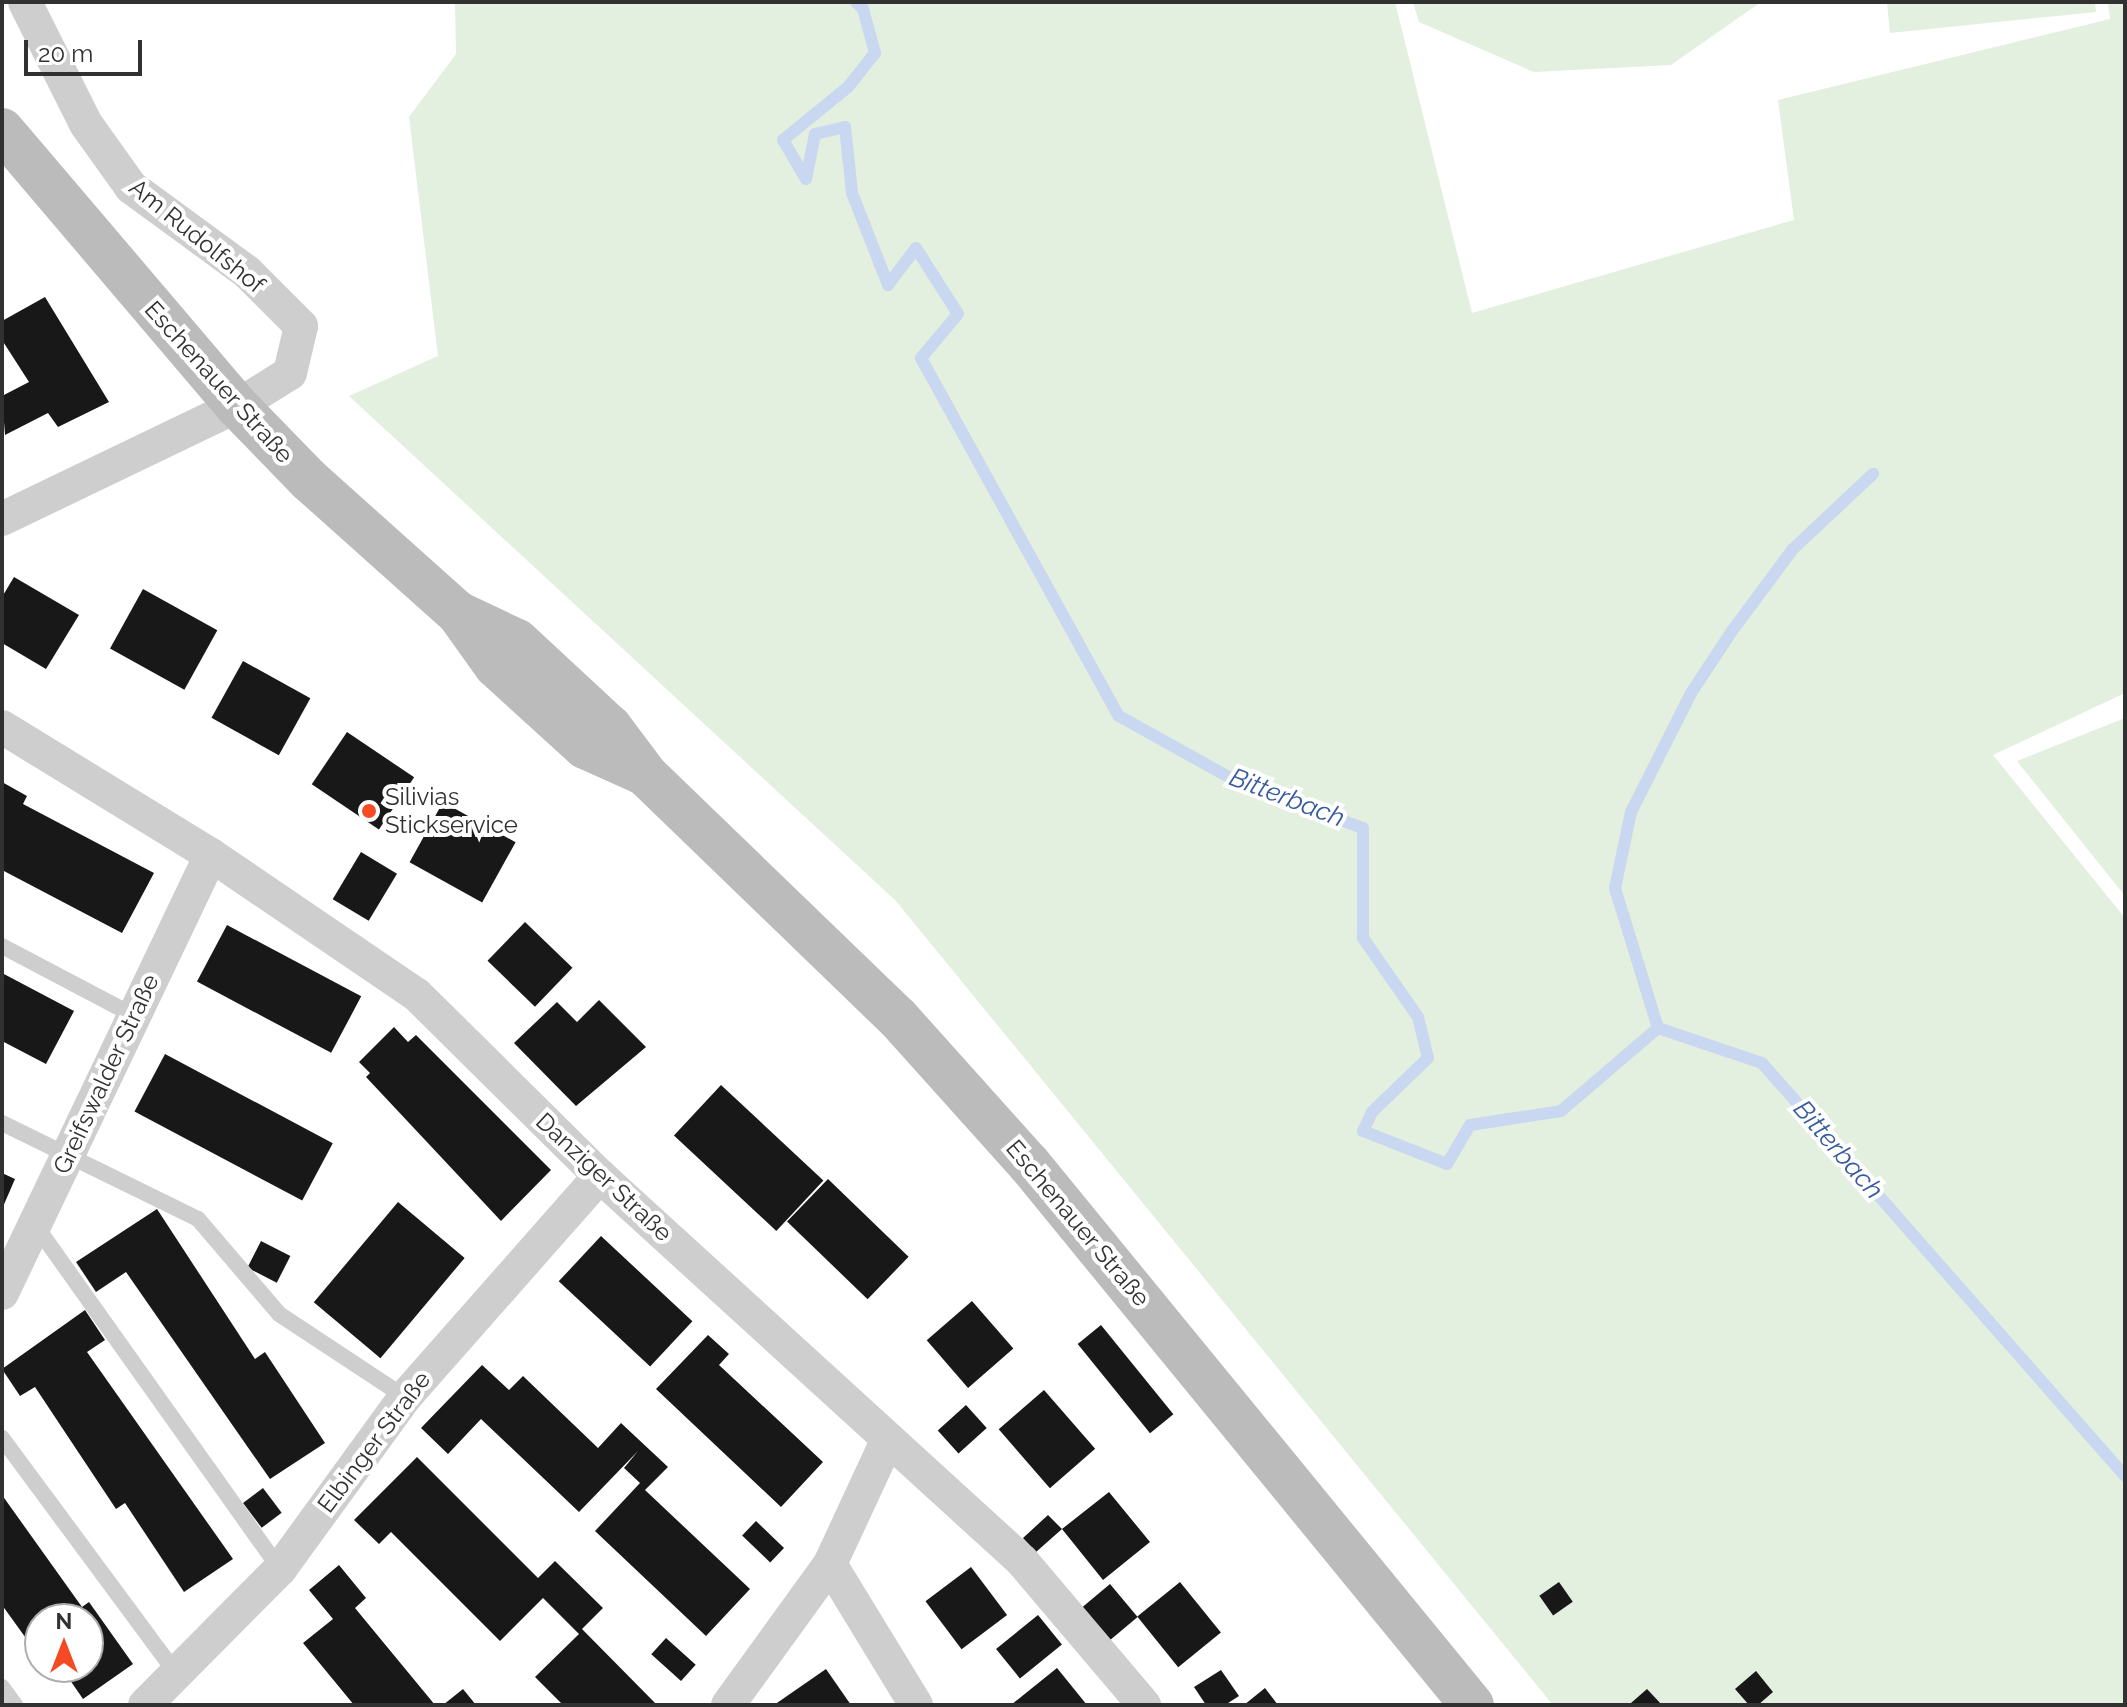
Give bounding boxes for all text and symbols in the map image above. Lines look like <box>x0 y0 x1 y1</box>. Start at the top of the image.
scale bar <box>28 24 146 74</box>
text: 20 m <box>38 39 93 68</box>
street label: Am Rudolfshof <box>124 173 270 299</box>
street label: Eschenauer Straße <box>139 295 299 469</box>
water label: Bitterbach <box>1225 762 1349 834</box>
place label: Silivias Stickservice <box>385 783 518 839</box>
marker: Silivias Stickservice <box>360 802 378 820</box>
street label: Greifswalder Straße <box>47 969 165 1179</box>
water label: Bitterbach <box>1787 1094 1889 1206</box>
street label: Danziger Straße <box>530 1107 678 1247</box>
street label: Eschenauer Straße <box>1000 1134 1156 1312</box>
street label: Elbinger Straße <box>311 1366 437 1518</box>
north arrow <box>24 1603 104 1683</box>
text: N <box>56 1608 72 1634</box>

